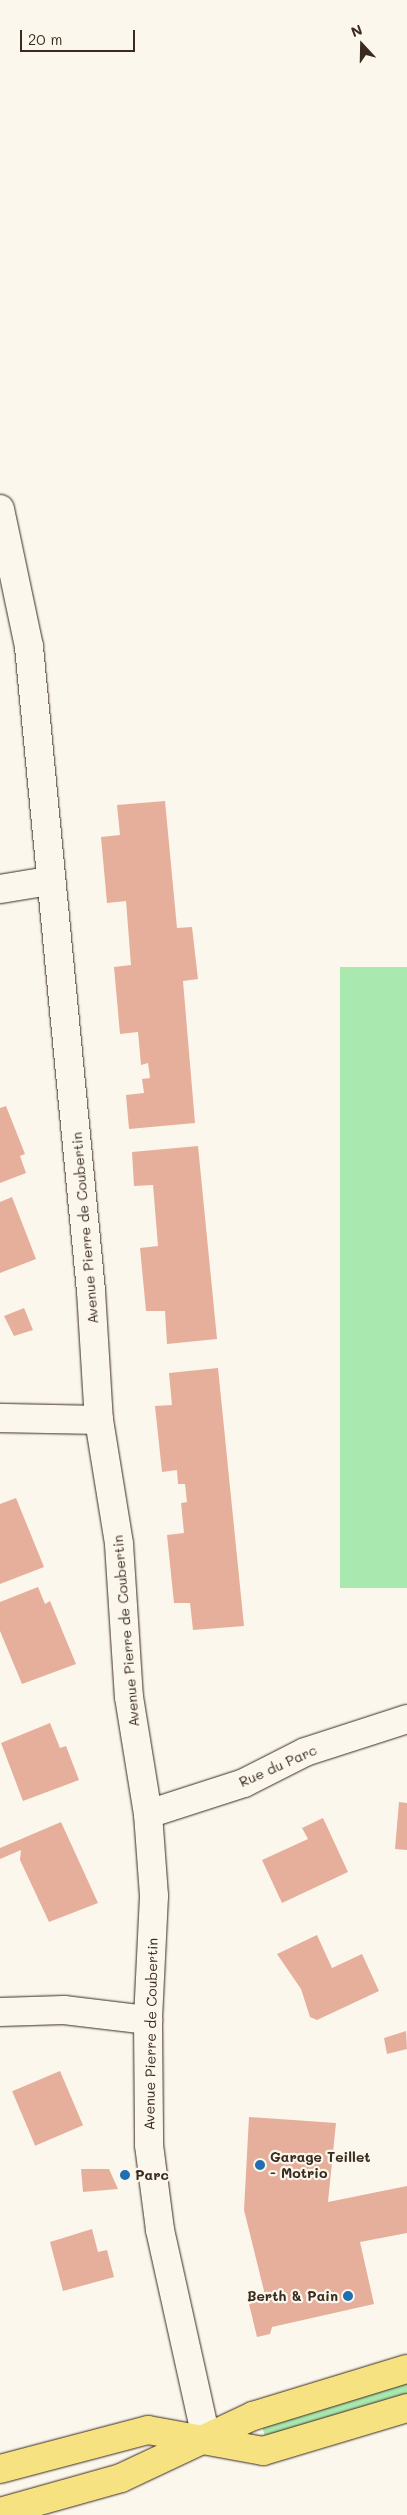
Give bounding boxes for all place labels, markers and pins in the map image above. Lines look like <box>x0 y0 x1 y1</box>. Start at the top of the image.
place label: Garage Teillet - Motrio <box>270 2149 370 2182</box>
marker: Garage Teillet - Motrio <box>254 2159 266 2171</box>
place label: Parc <box>135 2167 169 2183</box>
marker: Parc <box>119 2169 131 2181</box>
place label: Berth & Pain <box>247 2288 338 2304</box>
marker: Berth & Pain <box>342 2290 354 2302</box>

